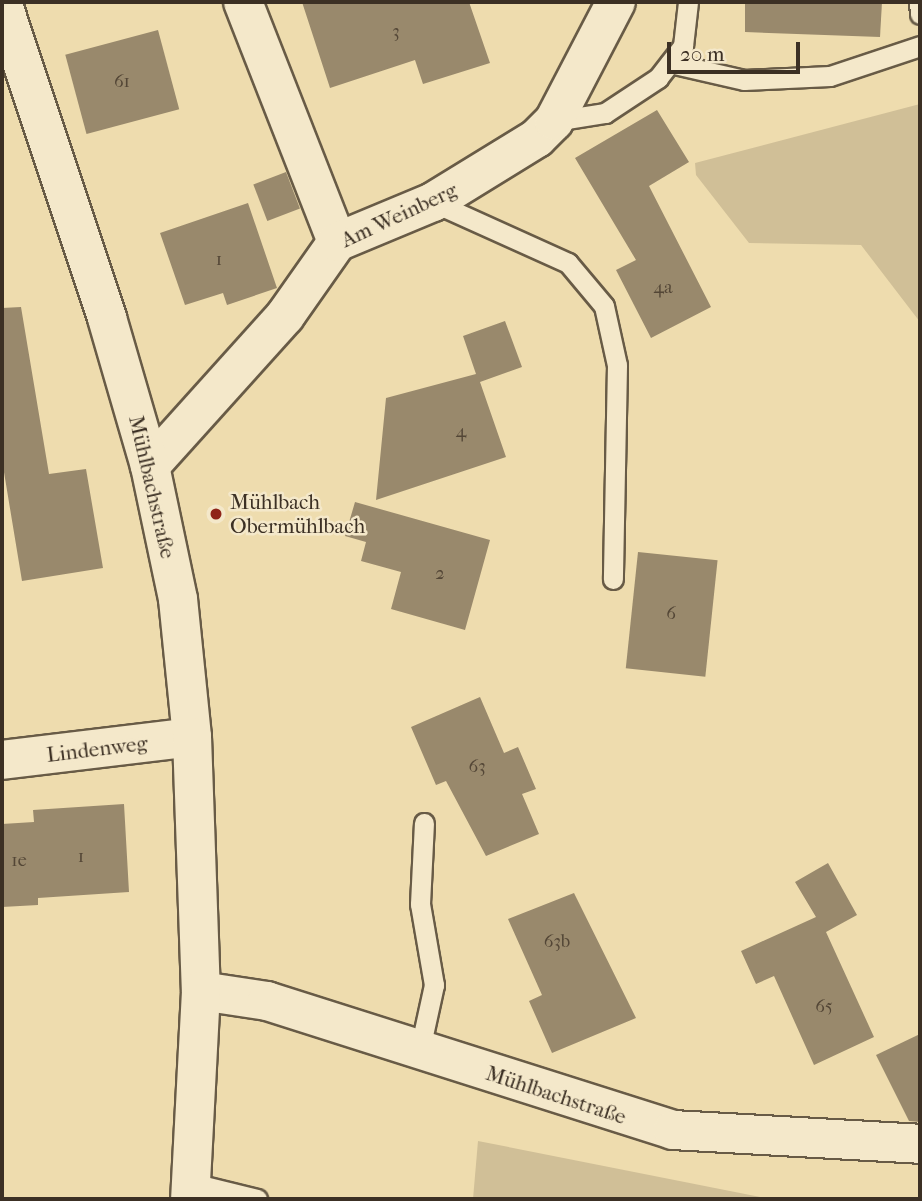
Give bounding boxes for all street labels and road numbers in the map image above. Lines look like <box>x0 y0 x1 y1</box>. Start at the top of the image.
street label: Am Weinberg <box>337 177 461 253</box>
street label: Mühlbachstraße <box>123 413 181 561</box>
street label: Lindenweg <box>45 730 149 768</box>
street label: Mühlbachstraße <box>483 1060 629 1130</box>

